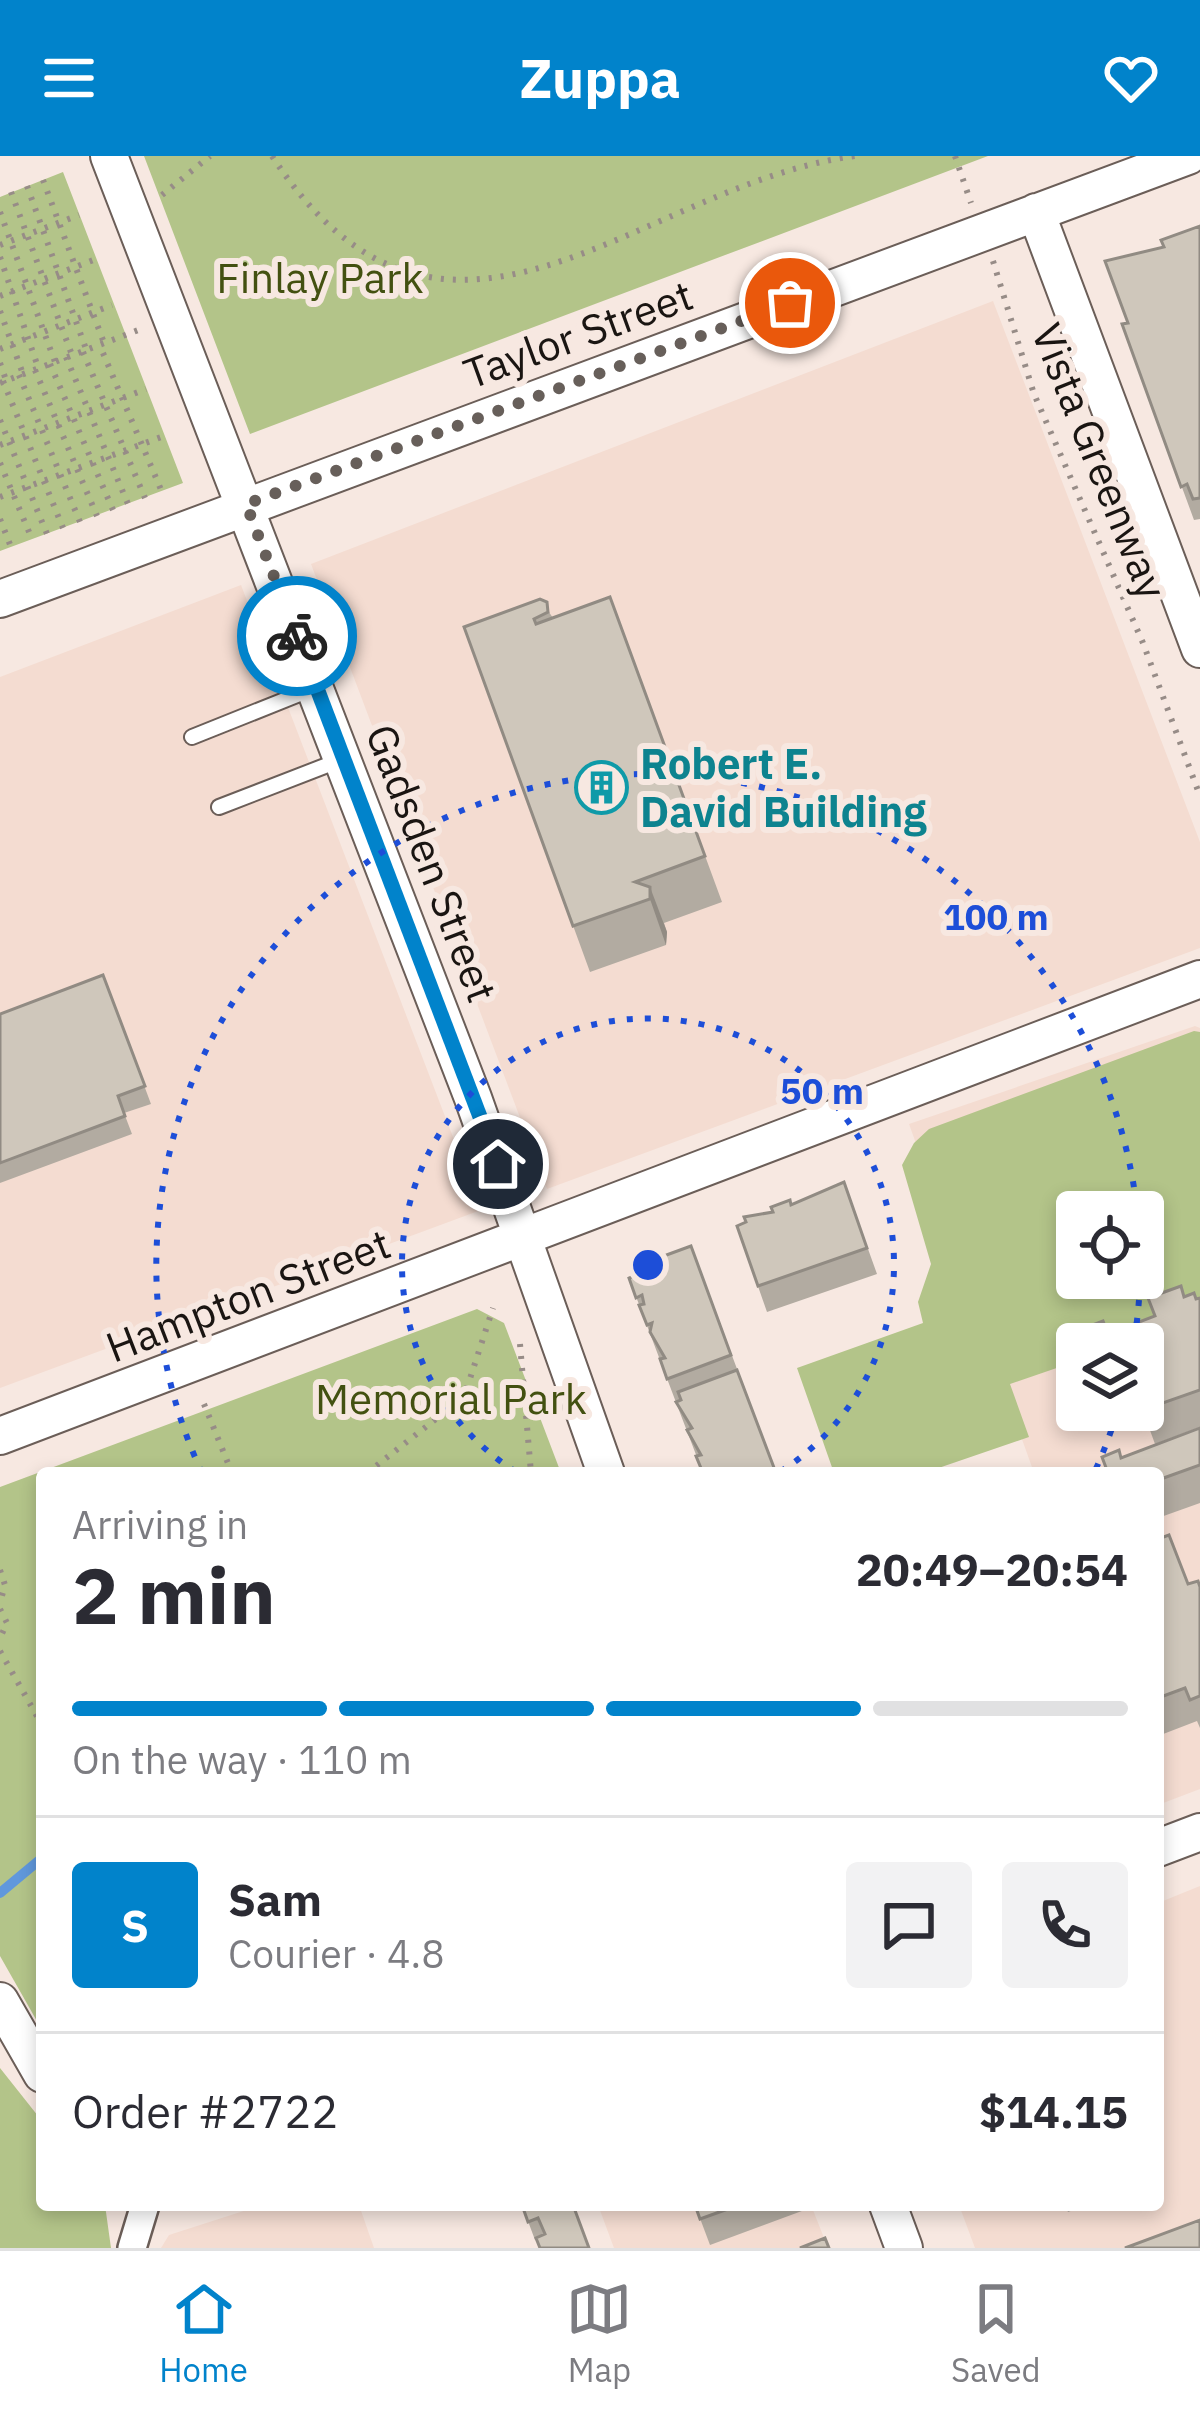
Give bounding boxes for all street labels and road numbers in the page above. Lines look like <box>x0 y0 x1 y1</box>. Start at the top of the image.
street label: Taylor Street <box>456 267 700 401</box>
street label: Vista Greenway <box>1020 315 1180 607</box>
street label: Gadsden Street <box>354 716 510 1010</box>
street label: Hampton Street <box>98 1216 398 1374</box>

